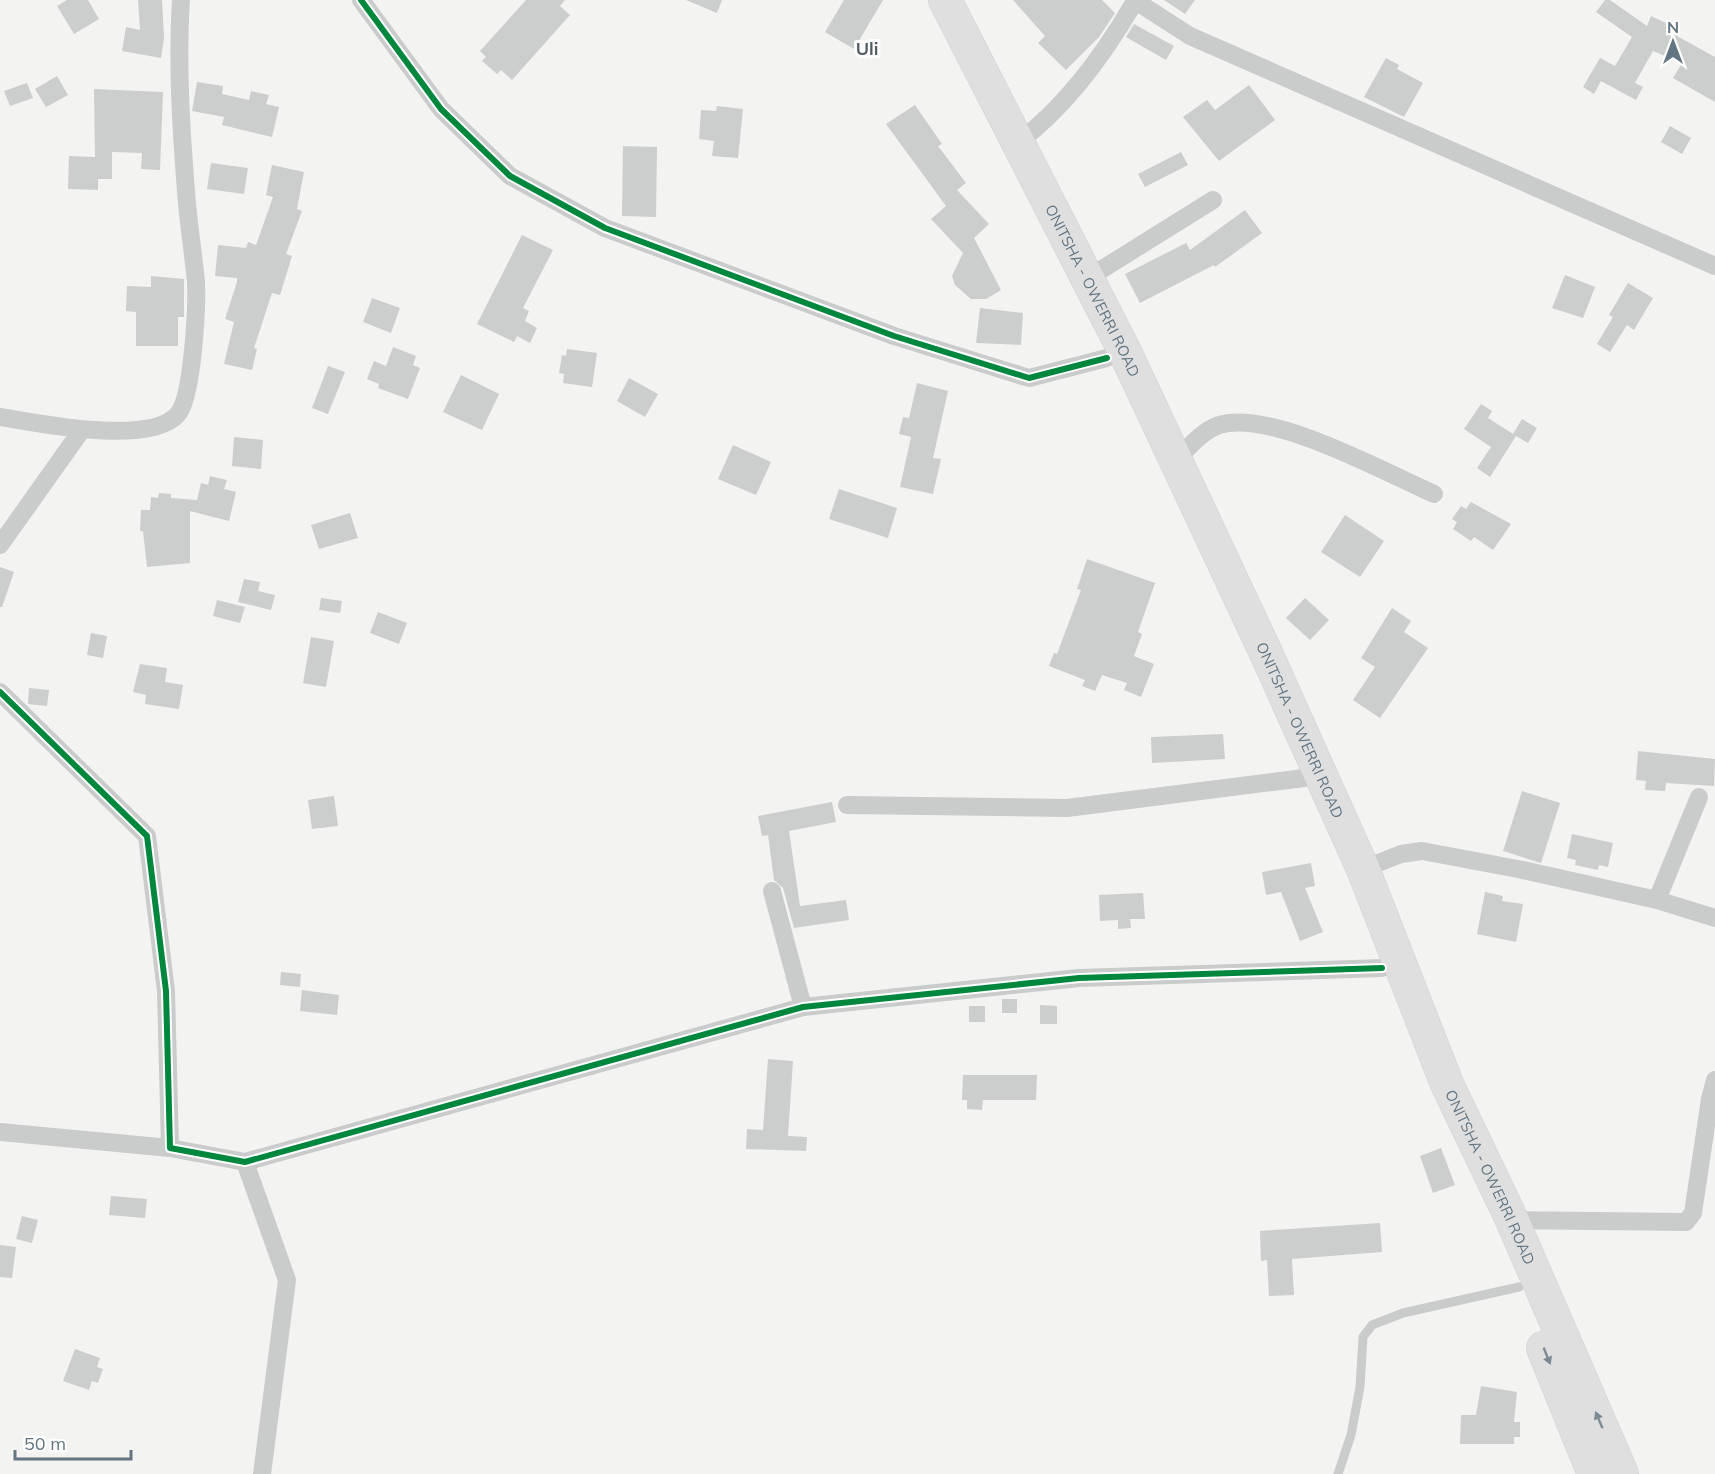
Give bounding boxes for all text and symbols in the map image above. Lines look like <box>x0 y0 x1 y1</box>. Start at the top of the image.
north arrow <box>1643 12 1703 72</box>
text: N <box>1667 17 1679 37</box>
district label: Uli <box>856 37 878 60</box>
street label: ONITSHA - OWERRI ROAD <box>1042 201 1145 380</box>
street label: ONITSHA - OWERRI ROAD <box>1253 639 1348 821</box>
street label: ONITSHA - OWERRI ROAD <box>1442 1086 1540 1267</box>
one-way arrow <box>1543 1347 1552 1365</box>
one-way arrow <box>1594 1411 1604 1429</box>
scale bar <box>15 1423 130 1461</box>
text: 50 m <box>24 1432 66 1455</box>

